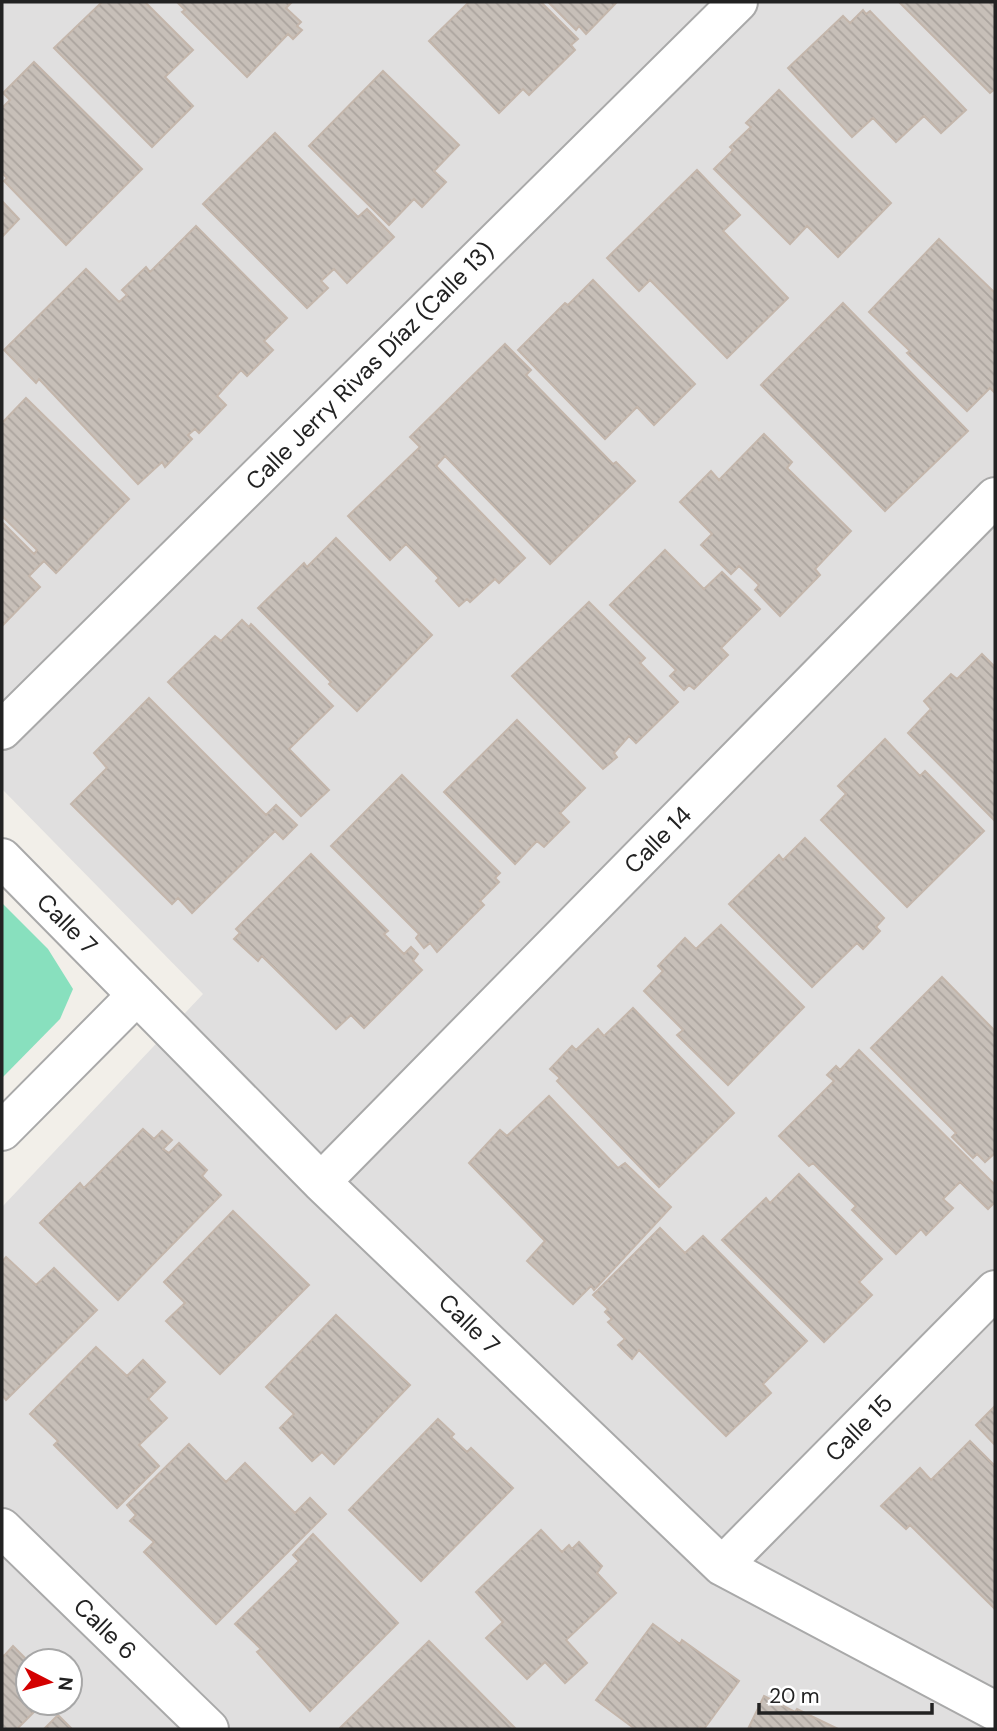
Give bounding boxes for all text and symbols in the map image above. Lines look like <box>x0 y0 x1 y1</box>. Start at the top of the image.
street label: Calle Jerry Rivas Díaz (Calle 13) <box>239 235 500 496</box>
street label: Calle 14 <box>617 799 698 880</box>
street label: Calle 7 <box>30 887 104 961</box>
street label: Calle 7 <box>432 1287 507 1360</box>
street label: Calle 15 <box>818 1387 899 1468</box>
street label: Calle 6 <box>67 1591 143 1666</box>
north arrow <box>14 1647 84 1717</box>
scale bar <box>759 1672 932 1716</box>
text: N <box>52 1676 79 1692</box>
text: 20 m <box>769 1682 820 1710</box>

